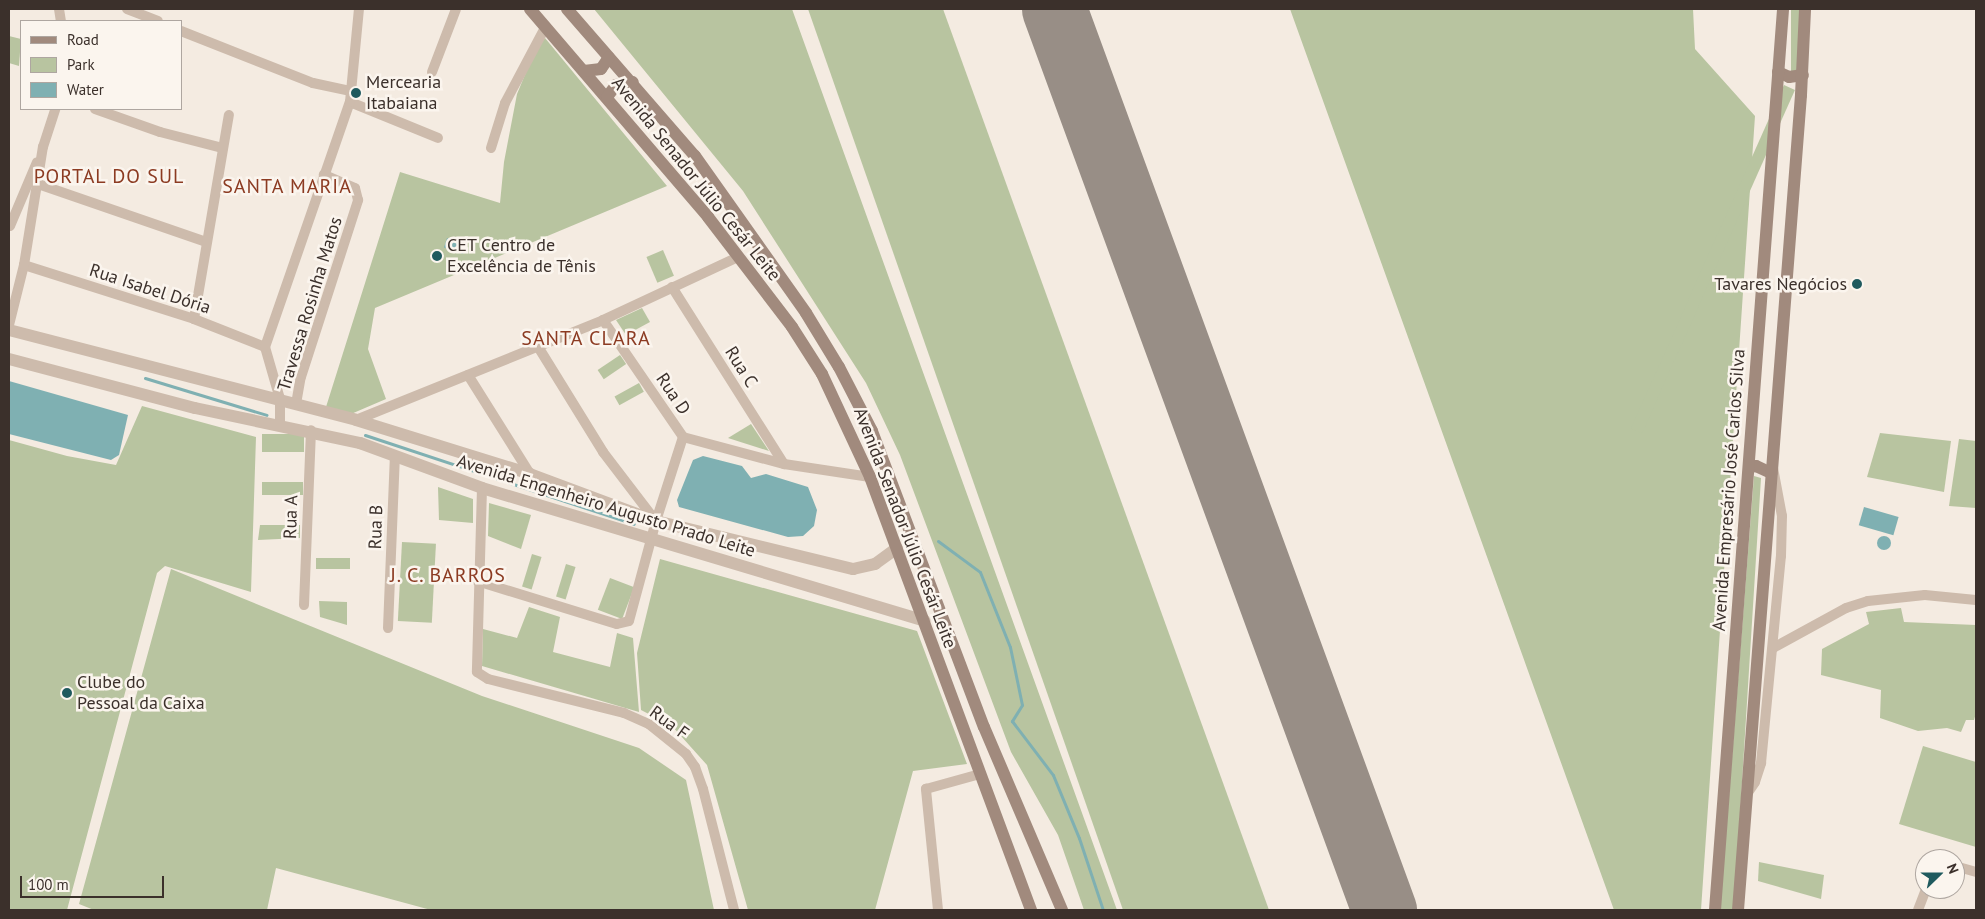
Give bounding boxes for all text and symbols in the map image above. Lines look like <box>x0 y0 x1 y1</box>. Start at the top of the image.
legend <box>20 20 182 110</box>
text: Road <box>67 30 99 49</box>
text: Park <box>67 55 95 74</box>
place label: Mercearia Itabaiana <box>366 72 441 115</box>
street label: Avenida Senador Júlio Cesár Leite <box>607 73 785 285</box>
text: Water <box>67 80 104 99</box>
marker: Mercearia Itabaiana <box>350 87 362 99</box>
district label: PORTAL DO SUL <box>32 164 186 188</box>
district label: SANTA MARIA <box>220 174 354 198</box>
street label: Travessa Rosinha Matos <box>273 214 347 394</box>
place label: CET Centro de Excelência de Tênis <box>447 235 596 278</box>
marker: CET Centro de Excelência de Tênis <box>431 250 443 262</box>
street label: Rua Isabel Dória <box>87 259 213 319</box>
place label: Tavares Negócios <box>1714 273 1847 295</box>
marker: Tavares Negócios <box>1851 278 1863 290</box>
district label: SANTA CLARA <box>520 326 652 350</box>
street label: Rua C <box>720 343 762 391</box>
street label: Avenida Empresário José Carlos Silva <box>1708 348 1750 632</box>
street label: Rua D <box>651 369 695 419</box>
street label: Avenida Senador Júlio Cesár Leite <box>849 404 961 652</box>
street label: Avenida Engenheiro Augusto Prado Leite <box>454 450 758 562</box>
street label: Rua A <box>279 494 303 540</box>
street label: Rua B <box>364 504 388 550</box>
district label: J. C. BARROS <box>387 563 509 587</box>
place label: Clube do Pessoal da Caixa <box>77 672 205 714</box>
marker: Clube do Pessoal da Caixa <box>61 687 73 699</box>
street label: Rua F <box>645 702 693 744</box>
north arrow <box>1915 849 1965 899</box>
text: N <box>1943 861 1963 876</box>
scale bar <box>22 866 166 898</box>
text: 100 m <box>28 875 69 894</box>

